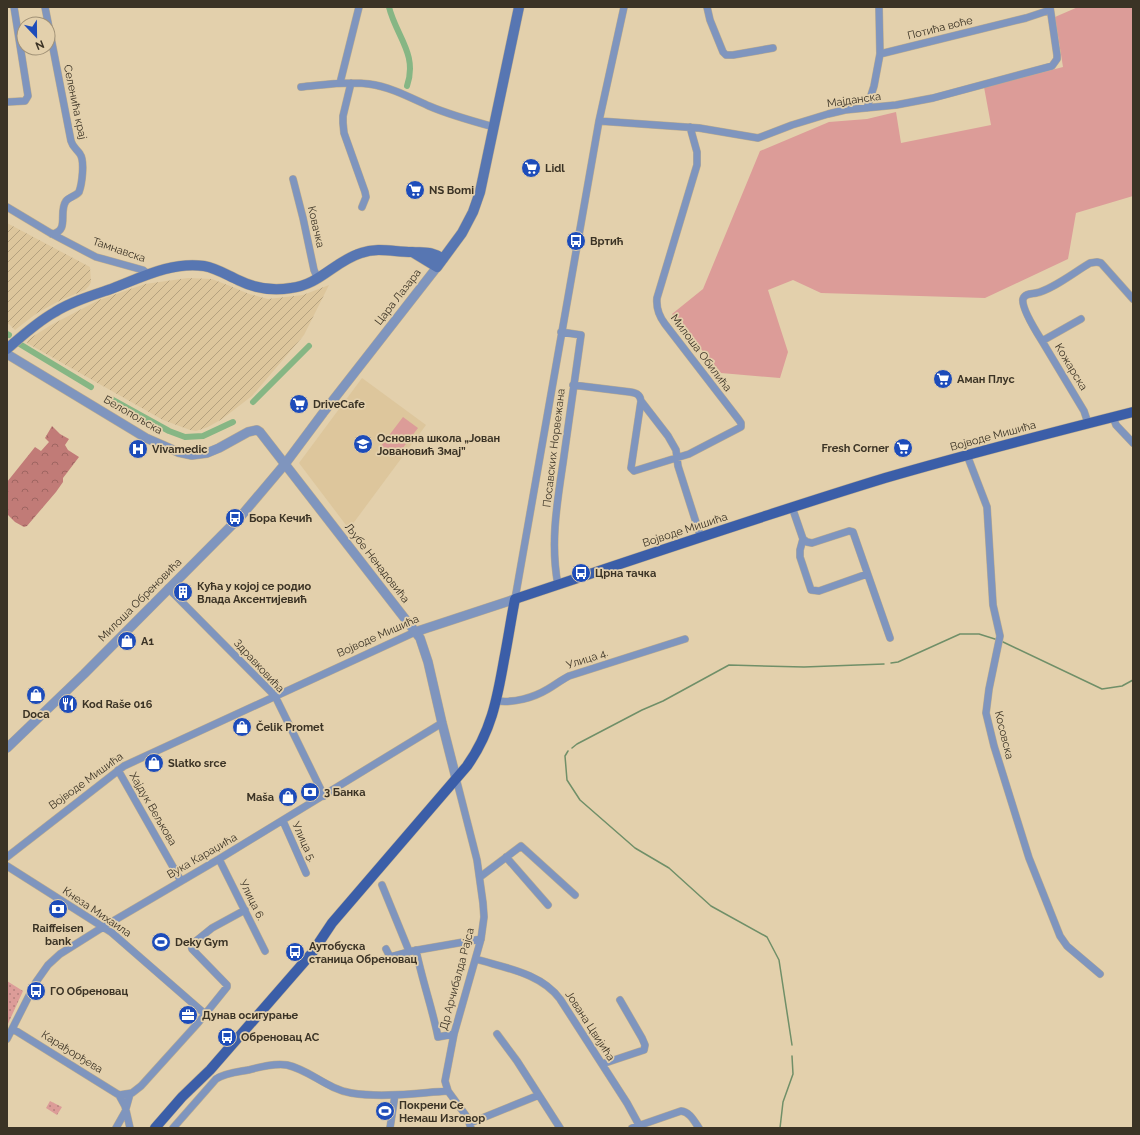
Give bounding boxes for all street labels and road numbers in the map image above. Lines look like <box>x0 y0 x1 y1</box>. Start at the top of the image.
street label: Потића воће <box>906 13 974 42</box>
street label: Селенића крај <box>61 64 89 140</box>
street label: Мајданска <box>826 90 882 110</box>
street label: Ковачка <box>305 205 327 249</box>
street label: Тамнавска <box>91 235 147 265</box>
street label: Цара Лазара <box>372 266 424 328</box>
street label: Милоша Обилића <box>668 312 734 394</box>
street label: Кожарска <box>1052 341 1090 393</box>
street label: Посавских Норвежана <box>540 388 568 508</box>
street label: Белопољска <box>101 393 165 437</box>
street label: Војводе Мишића <box>949 418 1037 454</box>
street label: Војводе Мишића <box>641 510 729 550</box>
street label: Љубе Ненадовића <box>342 521 412 605</box>
street label: Милоша Обреновића <box>96 556 184 644</box>
street label: Војводе Мишића <box>335 612 421 660</box>
street label: Здравковића <box>231 637 287 695</box>
street label: Улица 4. <box>565 646 609 672</box>
street label: Косовска <box>992 709 1016 761</box>
street label: Војводе Мишића <box>46 750 126 812</box>
street label: Хајдук Вељкова <box>127 770 179 848</box>
street label: Улица 5. <box>289 820 319 864</box>
street label: Вука Караџића <box>165 831 239 881</box>
street label: Улица 6. <box>237 878 267 922</box>
street label: Кнеза Михаила <box>60 884 134 940</box>
street label: Др Арчибалда Рајса <box>437 926 477 1032</box>
street label: Јована Цвијића <box>563 989 617 1063</box>
street label: Карађорђева <box>39 1028 105 1076</box>

